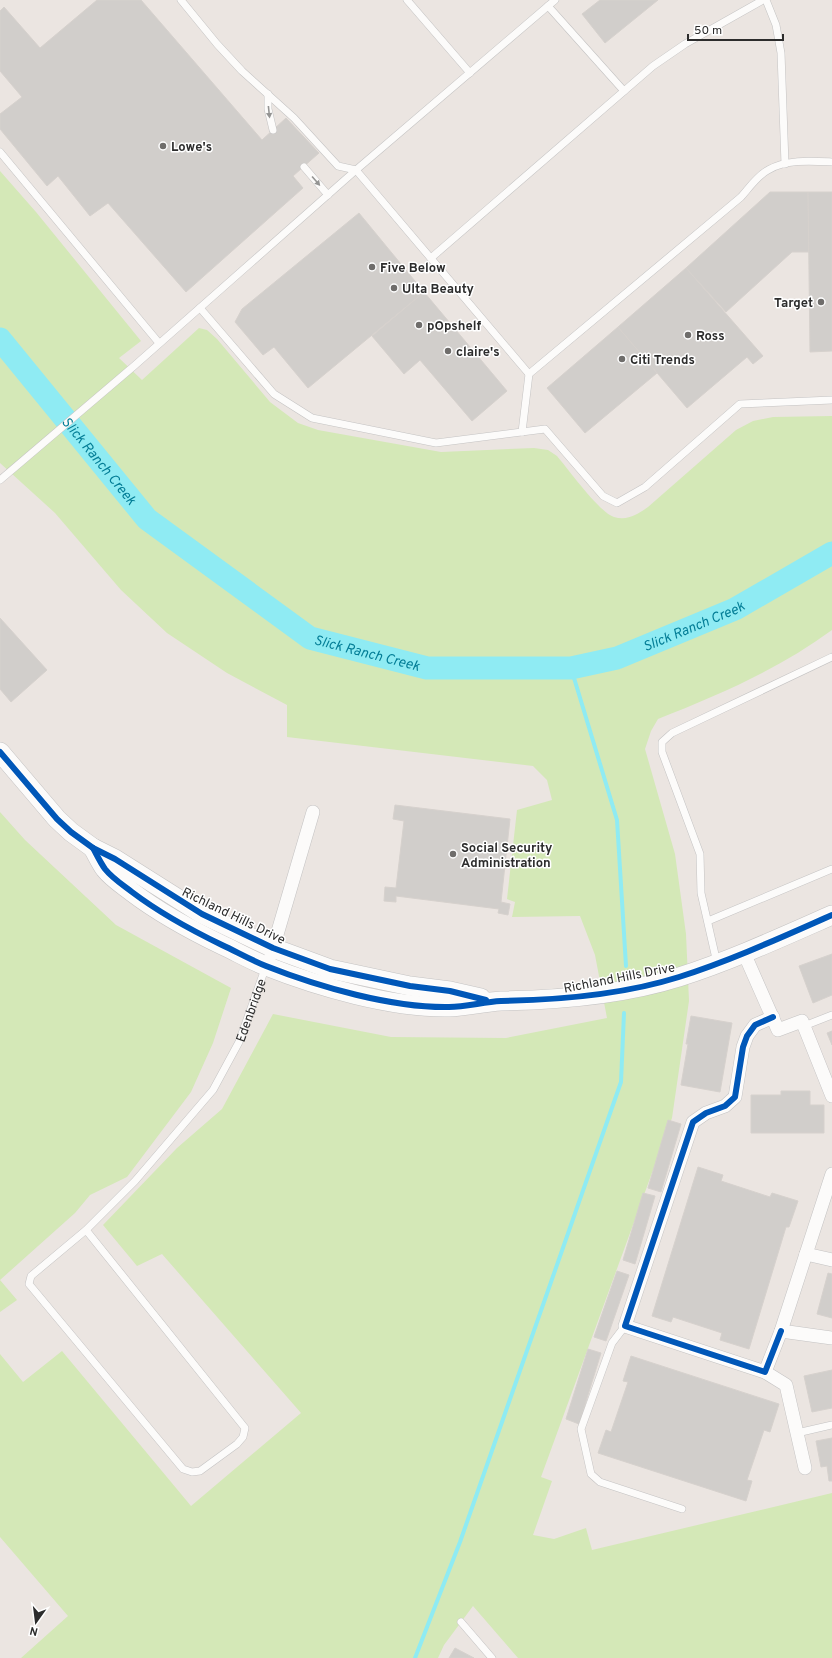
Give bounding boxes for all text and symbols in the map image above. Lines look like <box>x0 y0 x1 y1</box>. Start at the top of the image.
scale bar <box>688 16 783 42</box>
text: 50 m <box>694 23 722 39</box>
one-way arrow <box>265 106 272 118</box>
place label: Lowe's <box>171 140 212 156</box>
marker: Lowe's <box>158 141 168 151</box>
one-way arrow <box>311 176 320 186</box>
place label: Five Below <box>380 261 446 277</box>
marker: Five Below <box>367 262 377 272</box>
place label: Ulta Beauty <box>402 282 475 298</box>
marker: Ulta Beauty <box>389 283 399 293</box>
place label: Target <box>774 296 813 312</box>
marker: Target <box>816 297 826 307</box>
place label: pOpshelf <box>427 319 481 335</box>
marker: pOpshelf <box>414 320 424 330</box>
place label: Ross <box>696 329 725 345</box>
marker: Ross <box>683 330 693 340</box>
place label: claire's <box>456 345 500 361</box>
marker: claire's <box>443 346 453 356</box>
place label: Citi Trends <box>630 353 695 369</box>
marker: Citi Trends <box>617 354 627 364</box>
water label: Slick Ranch Creek <box>57 414 140 510</box>
water label: Slick Ranch Creek <box>641 598 749 656</box>
water label: Slick Ranch Creek <box>312 632 422 676</box>
place label: Social Security Administration <box>461 841 553 872</box>
marker: Social Security Administration <box>448 849 458 859</box>
street label: Richland Hills Drive <box>179 885 288 949</box>
street label: Richland Hills Drive <box>562 960 676 998</box>
street label: Edenbridge <box>234 977 271 1045</box>
north arrow <box>16 1602 56 1642</box>
text: N <box>28 1623 39 1638</box>

